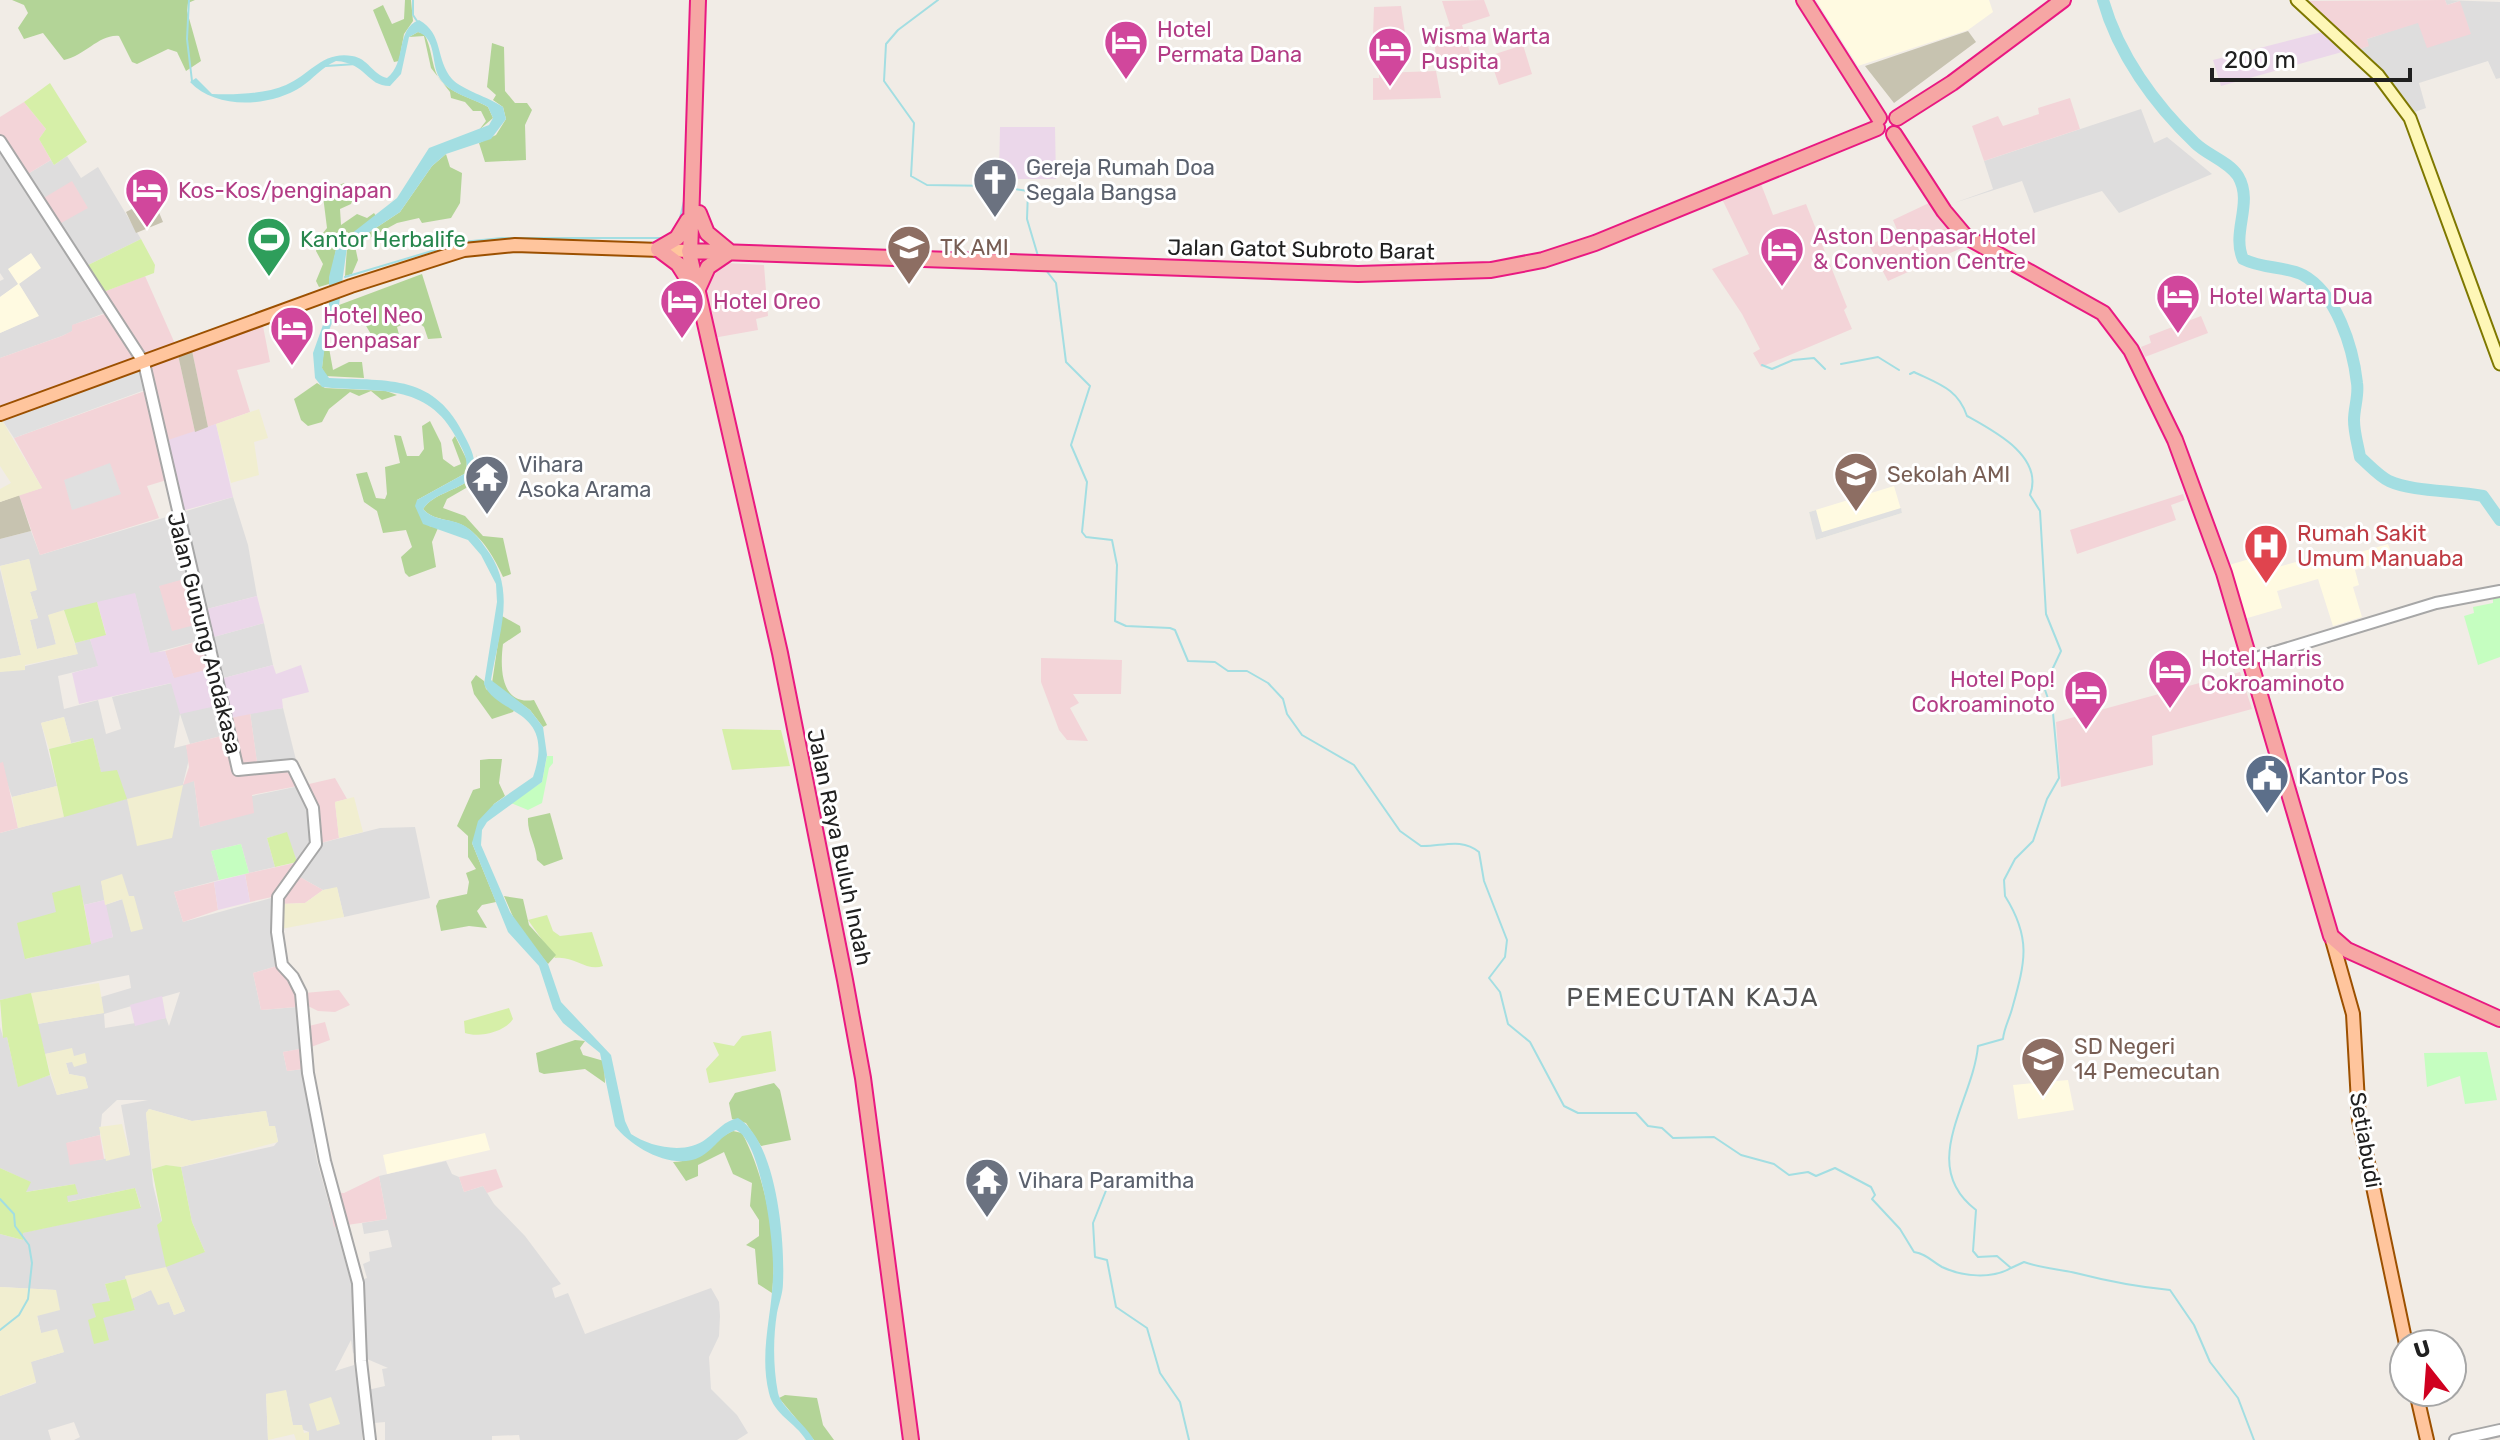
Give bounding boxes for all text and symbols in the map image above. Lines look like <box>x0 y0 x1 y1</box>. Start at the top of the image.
place label: Hotel Permata Dana <box>1157 16 1302 68</box>
hotel icon: Hotel Permata Dana <box>1102 18 1150 81</box>
place label: Wisma Warta Puspita <box>1421 23 1550 75</box>
hotel icon: Wisma Warta Puspita <box>1366 25 1414 88</box>
scale bar <box>2212 32 2410 82</box>
text: 200 m <box>2224 46 2296 74</box>
place label: Gereja Rumah Doa Segala Bangsa <box>1026 154 1215 206</box>
church icon: Gereja Rumah Doa Segala Bangsa <box>971 156 1019 219</box>
hotel icon: Kos-Kos/penginapan <box>123 166 171 229</box>
place label: Kos-Kos/penginapan <box>178 177 392 204</box>
sports icon: Kantor Herbalife <box>245 215 293 278</box>
school or university icon: TK AMI <box>885 223 933 286</box>
place label: Aston Denpasar Hotel & Convention Centre <box>1813 223 2036 275</box>
hotel icon: Aston Denpasar Hotel & Convention Centre <box>1758 225 1806 288</box>
place label: Kantor Herbalife <box>300 226 466 253</box>
place label: TK AMI <box>940 234 1009 261</box>
street label: Jalan Gatot Subroto Barat <box>1167 234 1435 265</box>
hotel icon: Hotel Warta Dua <box>2154 272 2202 335</box>
hotel icon: Hotel Oreo <box>658 277 706 340</box>
place label: Hotel Warta Dua <box>2209 283 2373 310</box>
place label: Hotel Oreo <box>713 288 821 315</box>
place label: Hotel Neo Denpasar <box>323 302 423 354</box>
hotel icon: Hotel Neo Denpasar <box>268 304 316 367</box>
school or university icon: Sekolah AMI <box>1832 450 1880 513</box>
place label: Vihara Asoka Arama <box>518 451 651 503</box>
temple icon: Vihara Asoka Arama <box>463 453 511 516</box>
place label: Sekolah AMI <box>1887 461 2010 488</box>
street label: Jalan Gunung Andakasa <box>161 509 248 757</box>
place label: Rumah Sakit Umum Manuaba <box>2297 520 2464 572</box>
hospital icon: Rumah Sakit Umum Manuaba <box>2242 522 2290 585</box>
place label: Hotel Harris Cokroaminoto <box>2201 645 2345 697</box>
hotel icon: Hotel Harris Cokroaminoto <box>2146 647 2194 710</box>
place label: Hotel Pop! Cokroaminoto <box>1911 666 2055 718</box>
hotel icon: Hotel Pop! Cokroaminoto <box>2062 668 2110 731</box>
street label: Jalan Raya Buluh Indah <box>801 726 878 968</box>
public building icon: Kantor Pos <box>2243 752 2291 815</box>
place label: Kantor Pos <box>2298 763 2409 790</box>
district label: PEMECUTAN KAJA <box>1566 982 1820 1013</box>
place label: SD Negeri 14 Pemecutan <box>2074 1033 2220 1085</box>
school or university icon: SD Negeri 14 Pemecutan <box>2019 1035 2067 1098</box>
street label: Setiabudi <box>2344 1090 2387 1190</box>
temple icon: Vihara Paramitha <box>963 1156 1011 1219</box>
place label: Vihara Paramitha <box>1018 1167 1194 1194</box>
north arrow <box>2388 1328 2468 1408</box>
text: U <box>2411 1334 2434 1365</box>

